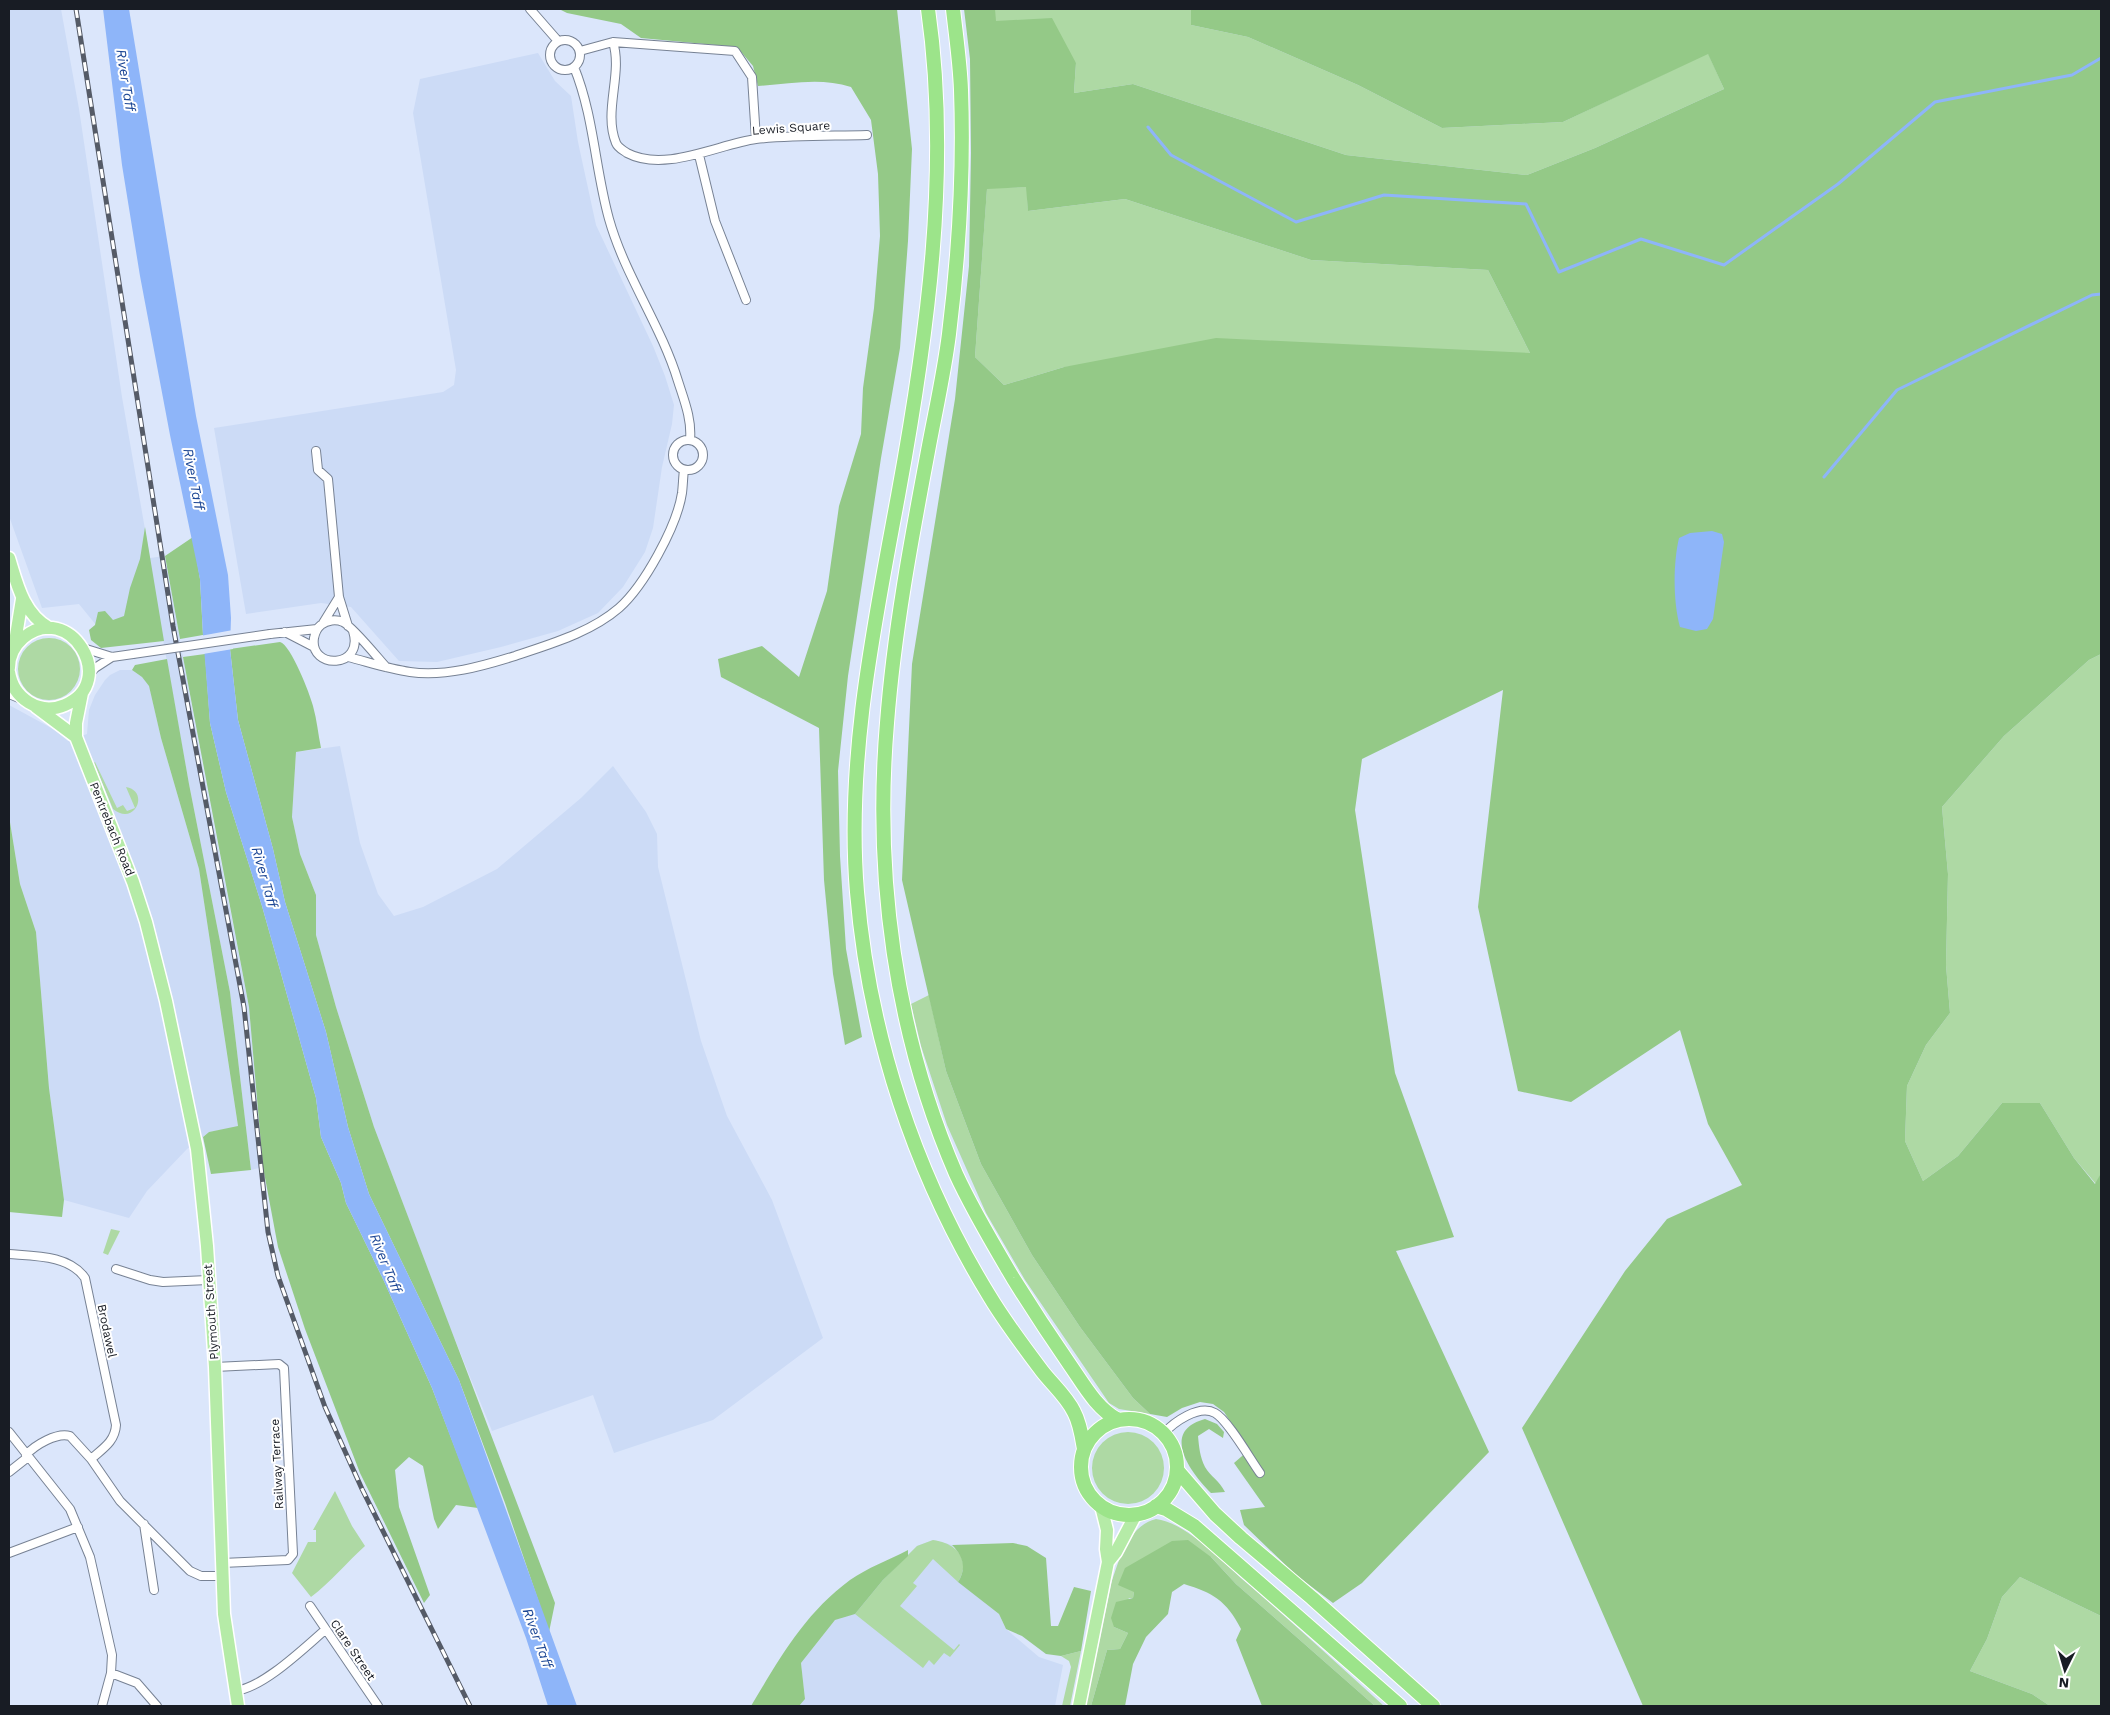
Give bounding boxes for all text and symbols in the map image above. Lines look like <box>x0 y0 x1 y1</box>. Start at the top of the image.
water label: River Taff <box>113 48 139 113</box>
street label: Lewis Square <box>751 118 831 138</box>
water label: River Taff <box>180 447 208 512</box>
street label: Pentrebach Road <box>87 780 137 878</box>
water label: River Taff <box>249 845 282 910</box>
water label: River Taff <box>367 1231 406 1296</box>
street label: Plymouth Street <box>201 1264 221 1360</box>
street label: Brodawel <box>95 1303 120 1359</box>
street label: Railway Terrace <box>268 1418 286 1509</box>
water label: River Taff <box>520 1606 557 1671</box>
street label: Clare Street <box>327 1617 379 1683</box>
north arrow <box>2040 1645 2090 1695</box>
text: N <box>2058 1675 2070 1691</box>

